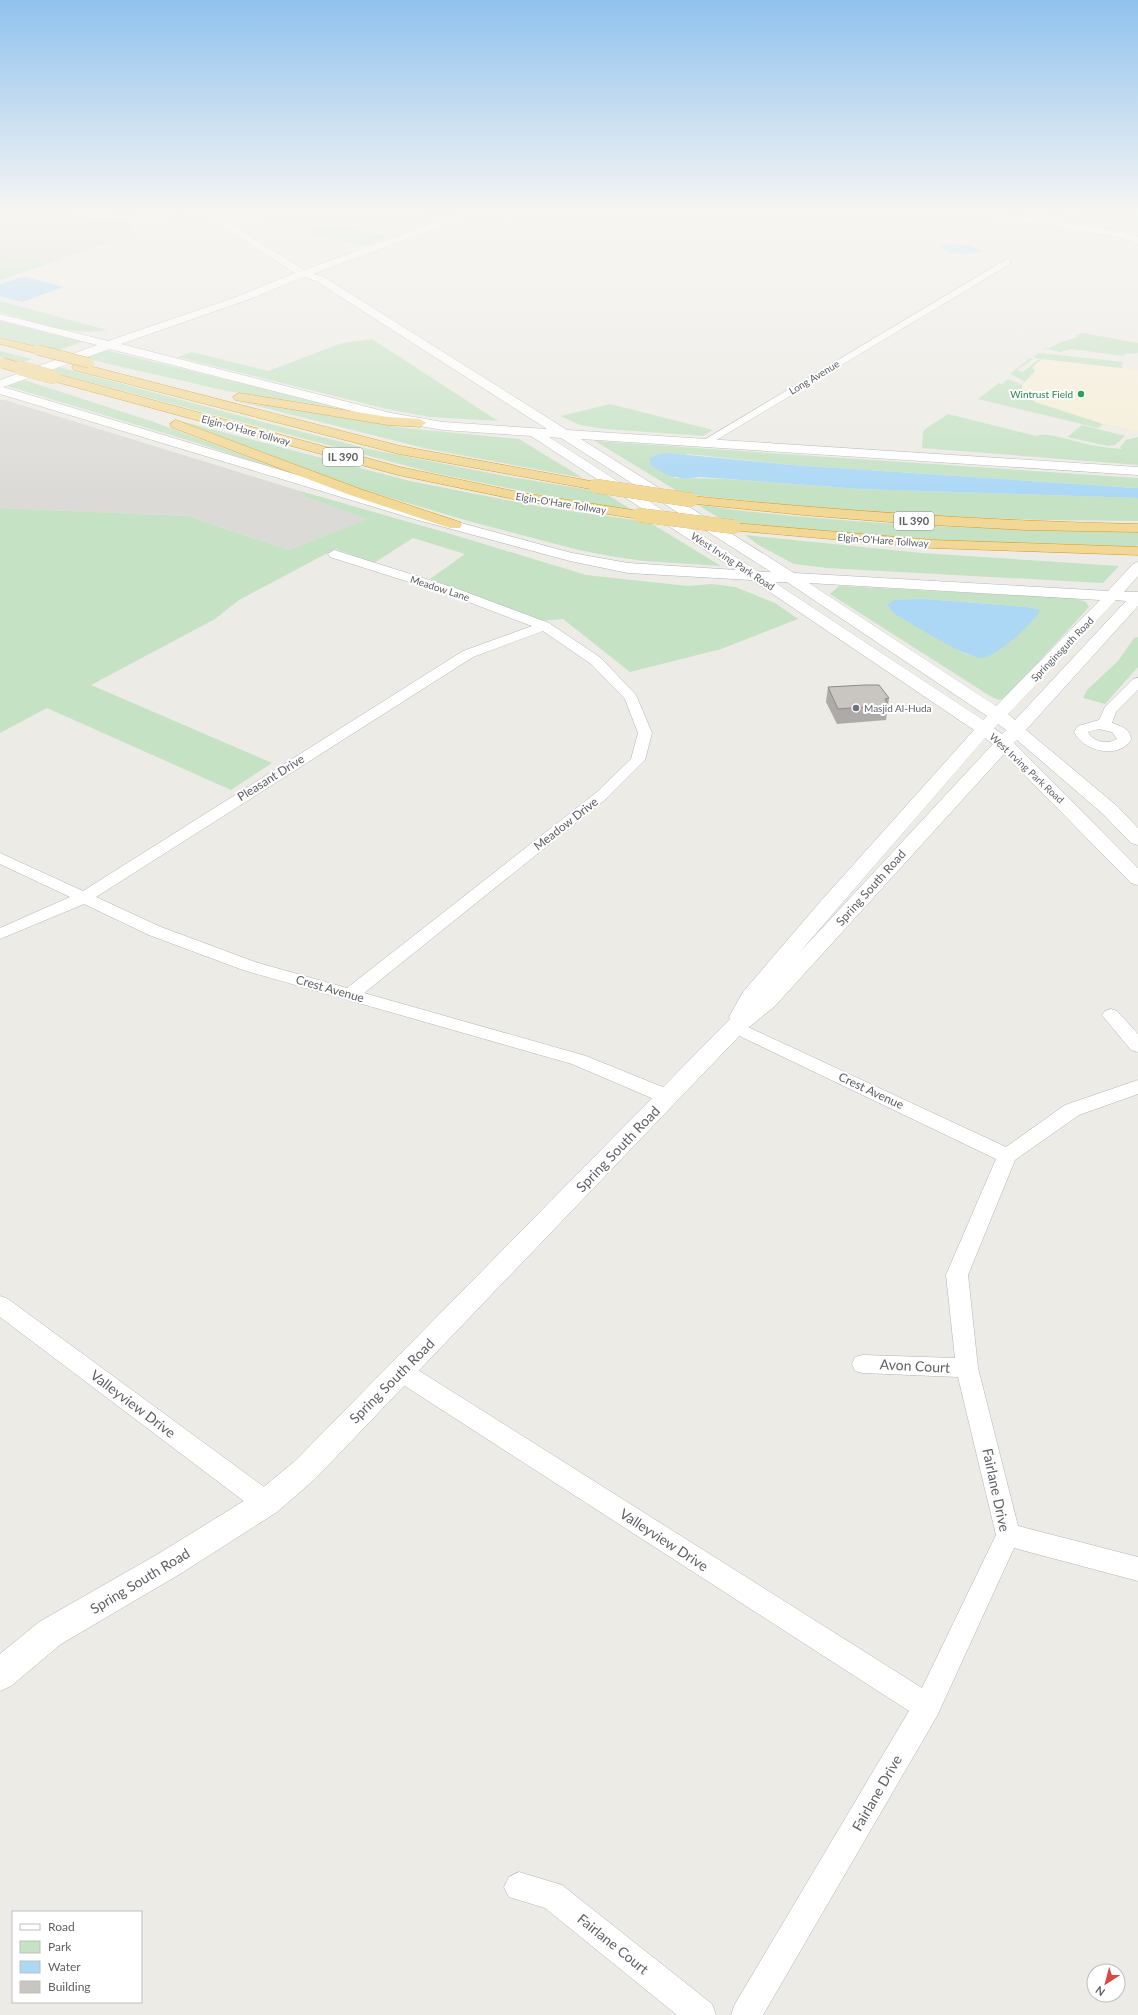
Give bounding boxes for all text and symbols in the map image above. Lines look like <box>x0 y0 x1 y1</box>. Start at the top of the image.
street label: Long Avenue <box>787 357 841 397</box>
place label: Wintrust Field <box>1010 388 1073 400</box>
marker: Wintrust Field <box>1076 389 1086 399</box>
street label: Elgin-O'Hare Tollway <box>200 412 292 448</box>
road number: IL 390 <box>323 448 363 466</box>
street label: Elgin-O'Hare Tollway <box>515 490 608 516</box>
road number: IL 390 <box>894 512 934 530</box>
street label: West Irving Park Road <box>689 530 777 592</box>
street label: Elgin-O'Hare Tollway <box>837 531 930 549</box>
street label: Meadow Lane <box>409 573 471 603</box>
street label: Springinsguth Road <box>1028 614 1096 684</box>
place label: Masjid Al-Huda <box>864 702 932 714</box>
marker: Masjid Al-Huda <box>851 703 861 713</box>
street label: West Irving Park Road <box>987 731 1067 805</box>
street label: Pleasant Drive <box>235 751 307 804</box>
street label: Meadow Drive <box>531 794 601 853</box>
street label: Spring South Road <box>833 847 909 929</box>
street label: Crest Avenue <box>294 972 366 1005</box>
street label: Crest Avenue <box>836 1069 906 1112</box>
street label: Spring South Road <box>572 1102 663 1195</box>
street label: Spring South Road <box>346 1335 438 1427</box>
street label: Avon Court <box>879 1355 951 1376</box>
street label: Valleyview Drive <box>87 1366 179 1441</box>
street label: Fairlane Drive <box>979 1447 1014 1533</box>
street label: Valleyview Drive <box>617 1505 712 1574</box>
street label: Spring South Road <box>87 1544 193 1617</box>
street label: Fairlane Drive <box>848 1752 905 1834</box>
street label: Fairlane Court <box>574 1910 652 1977</box>
legend <box>12 1911 142 2003</box>
text: Road <box>48 1919 75 1934</box>
text: Park <box>48 1939 72 1954</box>
text: Water <box>48 1959 81 1974</box>
north arrow <box>1086 1963 1126 2003</box>
text: Building <box>48 1979 91 1994</box>
text: N <box>1093 1984 1107 1999</box>

